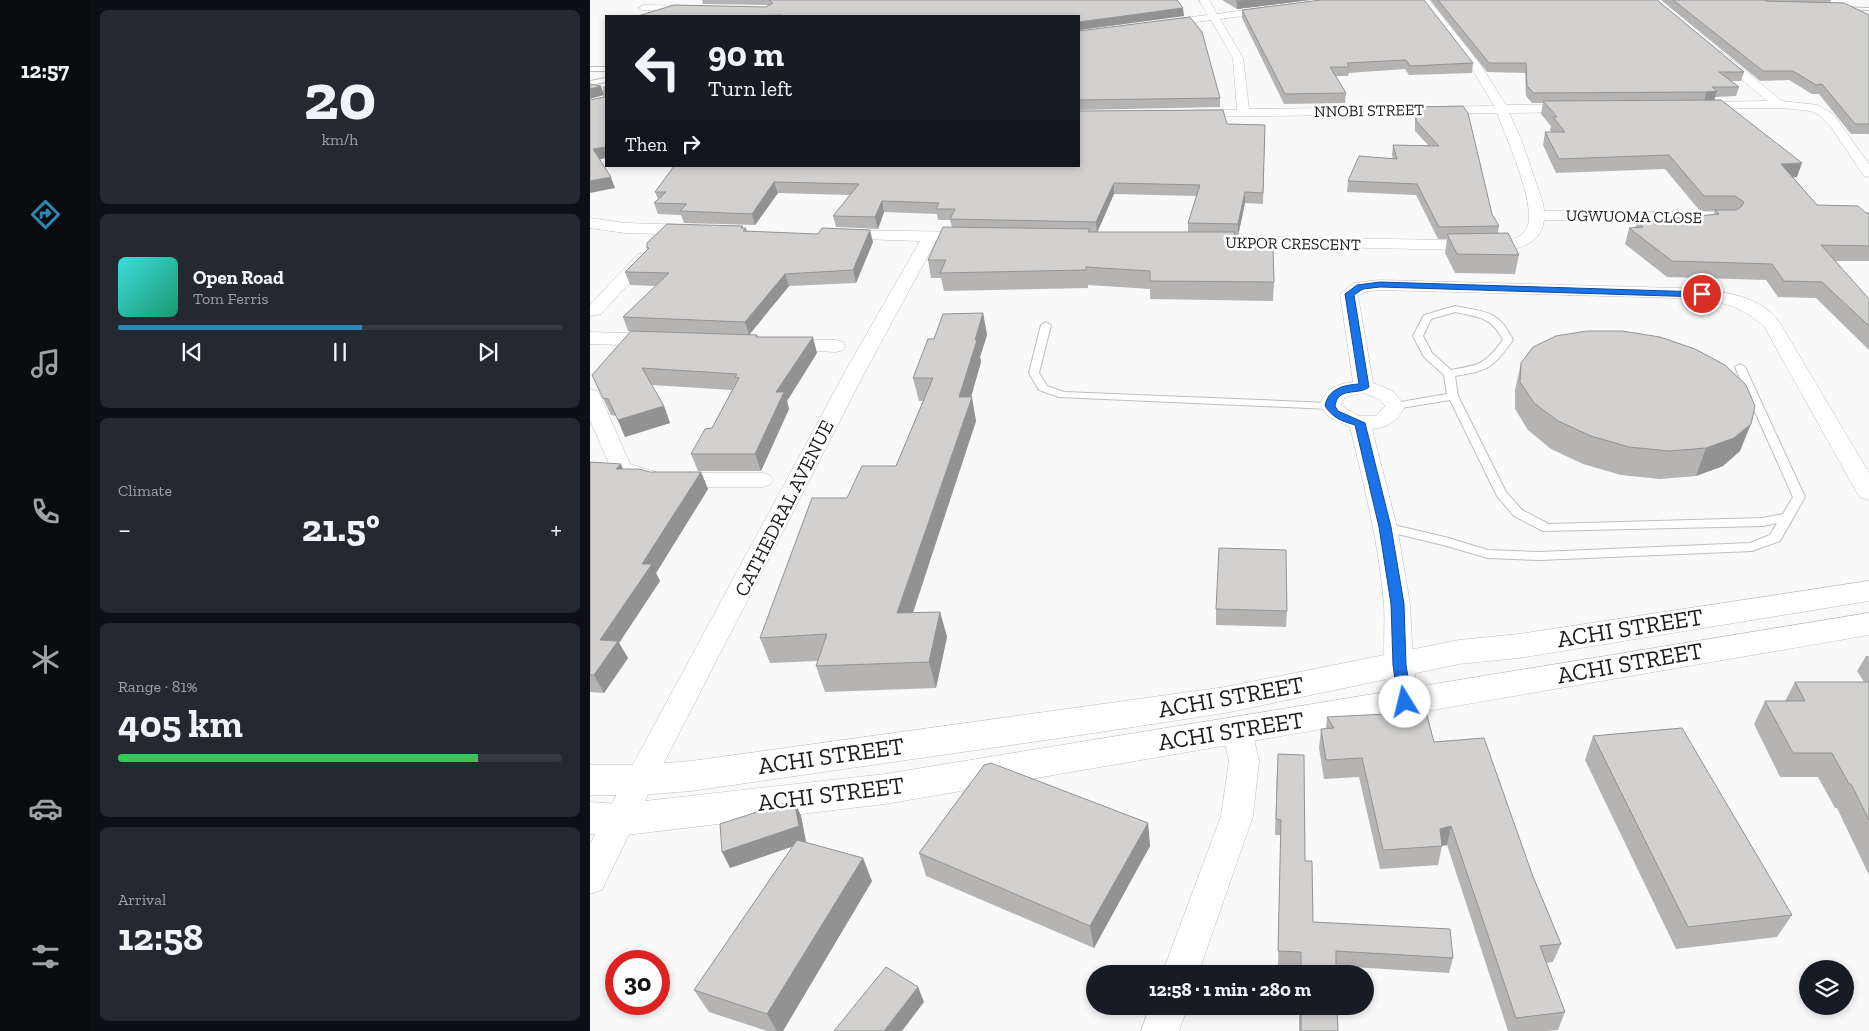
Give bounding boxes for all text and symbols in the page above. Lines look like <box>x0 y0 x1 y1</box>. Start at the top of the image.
text: 90 m <box>708 33 784 75</box>
icon: left <box>625 35 690 100</box>
text: 12:57 <box>21 57 69 84</box>
text: 20 <box>304 58 376 136</box>
text: Turn left <box>708 75 792 102</box>
street label: NNOBI STREET <box>1314 100 1424 121</box>
text: km/h <box>322 130 358 149</box>
icon: right <box>677 130 705 158</box>
text: Then <box>625 133 667 156</box>
icon: directions <box>28 197 63 232</box>
street label: UGWUOMA CLOSE <box>1566 206 1702 227</box>
street label: UKPOR CRESCENT <box>1225 233 1361 254</box>
text: Open Road <box>193 266 284 289</box>
pin <box>1681 273 1723 315</box>
icon: arrive <box>1688 280 1716 308</box>
text: Tom Ferris <box>193 289 269 308</box>
icon: previous <box>178 338 206 366</box>
icon: pause <box>326 338 354 366</box>
icon: next <box>474 338 502 366</box>
icon: music <box>28 346 63 381</box>
street label: CATHEDRAL AVENUE <box>729 416 839 600</box>
text: Climate <box>118 481 172 500</box>
icon: phone <box>28 494 63 529</box>
text: 21.5° <box>302 505 380 551</box>
text: − <box>118 513 131 546</box>
text: + <box>550 513 562 546</box>
street label: ACHI STREET <box>1555 602 1705 653</box>
street label: ACHI STREET <box>1555 635 1705 690</box>
icon: climate <box>28 642 63 677</box>
street label: ACHI STREET <box>1156 669 1306 724</box>
position arrow <box>1378 675 1430 727</box>
text: Range · 81% <box>118 677 198 696</box>
text: 405 km <box>118 701 243 747</box>
street label: ACHI STREET <box>1156 705 1306 756</box>
street label: ACHI STREET <box>756 731 906 780</box>
street label: ACHI STREET <box>756 770 906 817</box>
icon: car <box>28 791 63 826</box>
text: Arrival <box>118 890 166 909</box>
text: 12:58 <box>118 914 204 960</box>
icon: filters <box>28 939 63 974</box>
speed limit sign: 30 <box>605 950 670 1015</box>
map controls <box>1799 960 1854 1015</box>
button: layers <box>1799 960 1854 1015</box>
text: 12:58 · 1 min · 280 m <box>1149 978 1311 1001</box>

